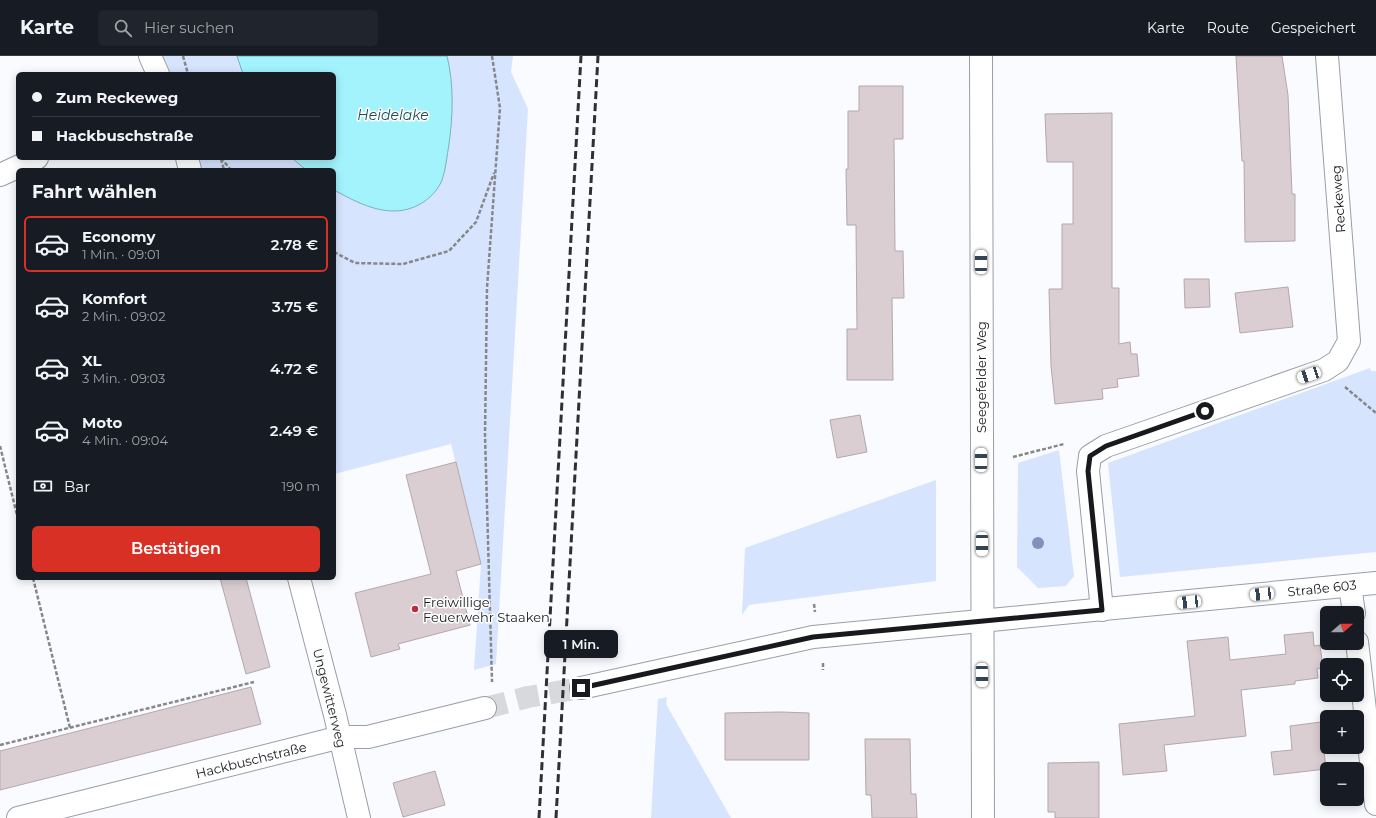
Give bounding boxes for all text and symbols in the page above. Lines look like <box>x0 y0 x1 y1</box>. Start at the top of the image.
search box <box>98 10 378 46</box>
text: Karte <box>20 16 74 39</box>
icon: search <box>112 17 134 39</box>
text: Hier suchen <box>144 18 234 37</box>
text: Karte <box>1147 19 1185 37</box>
text: Route <box>1207 19 1249 37</box>
text: Gespeichert <box>1271 19 1356 37</box>
text: Zum Reckeweg <box>56 88 178 107</box>
water label: Heidelake <box>357 106 429 124</box>
text: Hackbuschstraße <box>56 126 193 145</box>
street label: Reckeweg <box>1328 165 1348 233</box>
text: Fahrt wählen <box>32 181 157 203</box>
icon: car <box>34 226 70 262</box>
text: Economy <box>82 227 155 246</box>
text: 2.78 € <box>271 235 318 254</box>
text: 1 Min. · 09:01 <box>82 246 160 262</box>
car <box>975 250 987 274</box>
icon: car <box>34 288 70 324</box>
text: Komfort <box>82 289 147 308</box>
text: 3.75 € <box>272 297 318 316</box>
text: 2 Min. · 09:02 <box>82 308 166 324</box>
street label: Seegefelder Weg <box>973 321 989 433</box>
icon: car <box>34 350 70 386</box>
text: XL <box>82 351 101 370</box>
text: 4.72 € <box>270 359 318 378</box>
car <box>1296 365 1322 385</box>
text: 3 Min. · 09:03 <box>82 370 165 386</box>
route start <box>1196 402 1214 420</box>
icon: car <box>34 412 70 448</box>
text: Moto <box>82 413 122 432</box>
text: 2.49 € <box>270 421 318 440</box>
text: 4 Min. · 09:04 <box>82 432 168 448</box>
car <box>975 448 987 472</box>
icon: cash <box>32 475 54 497</box>
text: Bar <box>64 477 90 496</box>
text: 190 m <box>282 478 320 494</box>
button: Bestätigen <box>32 526 320 572</box>
car <box>976 532 988 556</box>
street label: Straße 603 <box>1287 576 1357 600</box>
car <box>1249 587 1275 601</box>
place label: Freiwillige Feuerwehr Staaken <box>423 594 550 625</box>
car <box>1176 595 1202 609</box>
marker: Freiwillige Feuerwehr Staaken <box>410 604 420 614</box>
north arrow <box>1320 606 1364 650</box>
map controls <box>1320 606 1364 806</box>
callout: 1 Min. <box>544 630 618 658</box>
text: 1 Min. <box>563 636 599 652</box>
street label: Ungewitterweg <box>310 647 350 749</box>
button: locate <box>1320 658 1364 702</box>
car <box>976 663 988 687</box>
route end <box>572 679 590 697</box>
button: + <box>1320 710 1364 754</box>
street label: Hackbuschstraße <box>194 738 308 782</box>
button: − <box>1320 762 1364 806</box>

